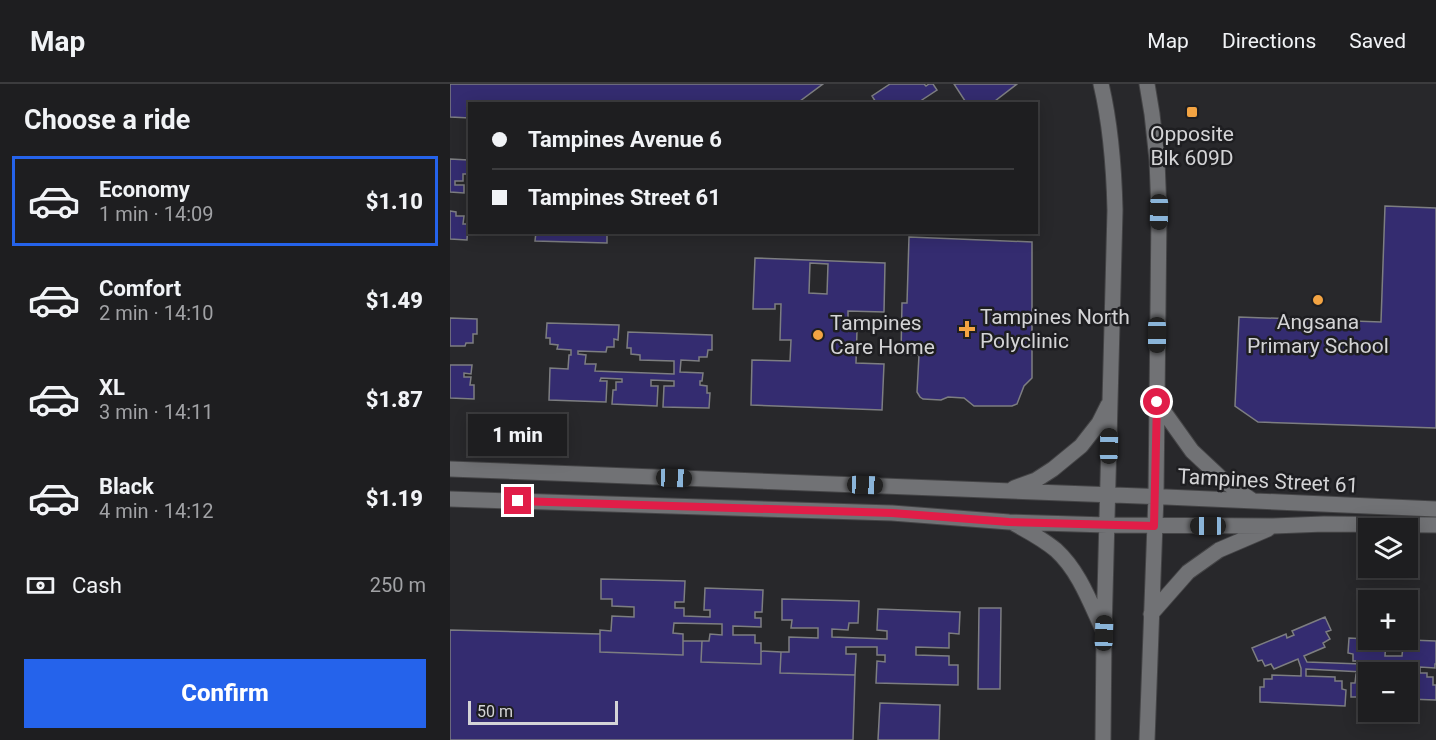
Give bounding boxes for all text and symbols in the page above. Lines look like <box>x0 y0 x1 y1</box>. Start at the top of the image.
text: Map <box>30 25 85 58</box>
text: Map <box>1147 29 1189 53</box>
text: Directions <box>1222 29 1316 53</box>
text: Saved <box>1349 29 1406 53</box>
text: Choose a ride <box>24 104 190 136</box>
marker: Opposite Blk 609D <box>1185 105 1199 119</box>
place label: Opposite Blk 609D <box>1150 122 1234 170</box>
text: Tampines Avenue 6 <box>528 127 722 152</box>
icon: car <box>27 174 81 228</box>
text: Economy <box>99 177 190 202</box>
text: Tampines Street 61 <box>528 185 721 210</box>
text: $1.10 <box>366 189 423 214</box>
car <box>1150 194 1168 230</box>
text: 1 min · 14:09 <box>99 202 214 226</box>
icon: car <box>27 273 81 327</box>
text: Comfort <box>99 276 181 301</box>
text: $1.49 <box>366 288 423 313</box>
marker: Angsana Primary School <box>1311 293 1325 307</box>
text: 2 min · 14:10 <box>99 301 214 325</box>
place label: Tampines North Polyclinic <box>980 305 1130 353</box>
place label: Angsana Primary School <box>1247 310 1389 358</box>
place label: Tampines Care Home <box>830 311 935 359</box>
car <box>1148 317 1166 353</box>
marker: Tampines North Polyclinic <box>958 320 976 338</box>
marker: Tampines Care Home <box>811 328 825 342</box>
icon: car <box>27 372 81 426</box>
text: XL <box>99 375 125 400</box>
text: $1.87 <box>366 387 423 412</box>
route start <box>1143 388 1170 415</box>
text: 3 min · 14:11 <box>99 400 214 424</box>
callout: 1 min <box>469 414 568 456</box>
text: 1 min <box>492 423 543 447</box>
car <box>1100 428 1118 464</box>
street label: Tampines Street 61 <box>1177 464 1359 498</box>
car <box>656 468 692 488</box>
icon: car <box>27 471 81 525</box>
text: Black <box>99 474 154 499</box>
car <box>847 475 883 495</box>
text: $1.19 <box>366 486 423 511</box>
route end <box>504 487 531 514</box>
text: 4 min · 14:12 <box>99 499 214 523</box>
car <box>1190 517 1226 535</box>
map controls <box>1358 518 1418 722</box>
button: layers <box>1358 518 1418 578</box>
icon: cash <box>24 569 57 602</box>
text: Cash <box>72 573 122 598</box>
text: 250 m <box>370 573 426 597</box>
button: + <box>1358 590 1418 650</box>
car <box>1094 615 1114 651</box>
button: Confirm <box>24 659 426 728</box>
button: − <box>1358 662 1418 722</box>
scale bar <box>468 698 618 726</box>
text: 50 m <box>477 702 513 721</box>

